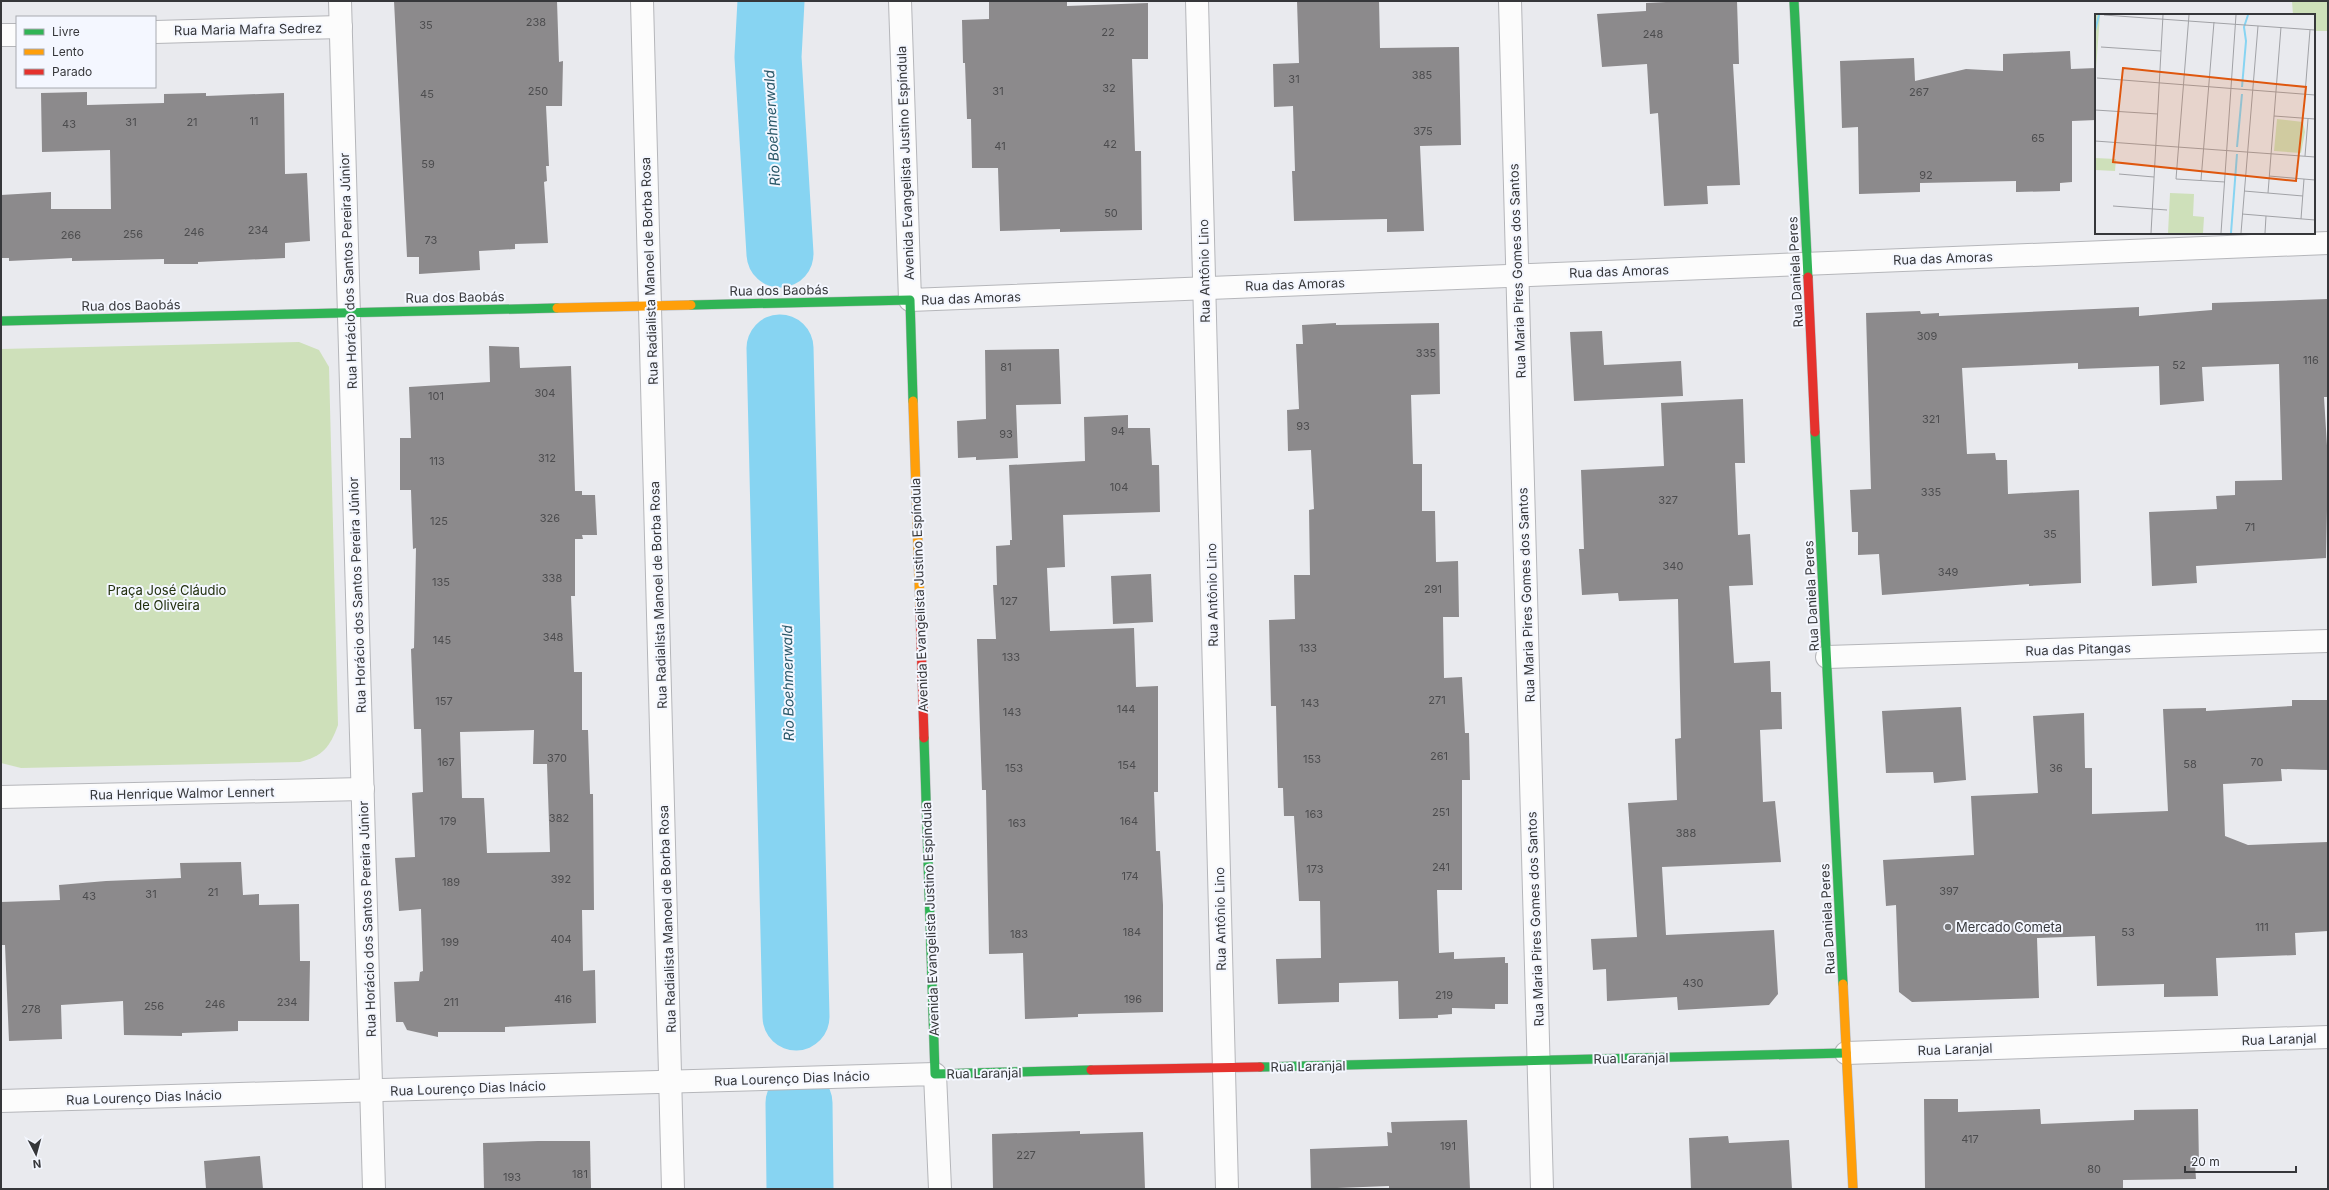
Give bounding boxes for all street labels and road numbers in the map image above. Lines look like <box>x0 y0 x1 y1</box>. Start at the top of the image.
street label: Rua Maria Mafra Sedrez <box>174 20 322 38</box>
street label: Avenida Evangelista Justino Espíndula <box>893 46 917 280</box>
street label: Rua Horácio dos Santos Pereira Júnior <box>336 152 360 389</box>
street label: Rua Radialista Manoel de Borba Rosa <box>637 157 661 385</box>
street label: Rua Maria Pires Gomes dos Santos <box>1505 163 1529 379</box>
street label: Rua Daniela Peres <box>1784 216 1806 328</box>
street label: Rua Antônio Lino <box>1195 219 1213 323</box>
street label: Rua das Amoras <box>1893 248 1993 268</box>
street label: Rua das Amoras <box>1569 261 1669 281</box>
street label: Rua das Amoras <box>1245 274 1345 294</box>
street label: Rua dos Baobás <box>729 281 829 299</box>
street label: Rua dos Baobás <box>405 288 505 306</box>
street label: Rua das Amoras <box>921 288 1021 308</box>
street label: Rua dos Baobás <box>81 296 181 314</box>
street label: Rua Horácio dos Santos Pereira Júnior <box>345 476 369 713</box>
street label: Avenida Evangelista Justino Espíndula <box>907 478 931 712</box>
street label: Rua Radialista Manoel de Borba Rosa <box>646 481 670 709</box>
street label: Rua Maria Pires Gomes dos Santos <box>1514 487 1538 703</box>
street label: Rua Daniela Peres <box>1800 540 1822 652</box>
street label: Rua Antônio Lino <box>1203 543 1221 647</box>
street label: Rua das Pitangas <box>2025 639 2131 659</box>
street label: Rua Henrique Walmor Lennert <box>90 783 274 803</box>
street label: Rua Horácio dos Santos Pereira Júnior <box>355 800 379 1037</box>
street label: Avenida Evangelista Justino Espíndula <box>918 802 942 1036</box>
street label: Rua Radialista Manoel de Borba Rosa <box>655 805 679 1033</box>
street label: Rua Maria Pires Gomes dos Santos <box>1523 811 1547 1027</box>
street label: Rua Daniela Peres <box>1816 863 1838 975</box>
street label: Rua Antônio Lino <box>1211 867 1229 971</box>
street label: Rua Laranjal <box>2241 1030 2317 1048</box>
street label: Rua Laranjal <box>1917 1040 1993 1058</box>
street label: Rua Laranjal <box>1593 1049 1669 1067</box>
street label: Rua Laranjal <box>1270 1057 1346 1075</box>
street label: Rua Laranjal <box>946 1064 1022 1082</box>
street label: Rua Lourenço Dias Inácio <box>714 1067 870 1089</box>
street label: Rua Lourenço Dias Inácio <box>390 1077 546 1099</box>
street label: Rua Lourenço Dias Inácio <box>66 1086 222 1108</box>

